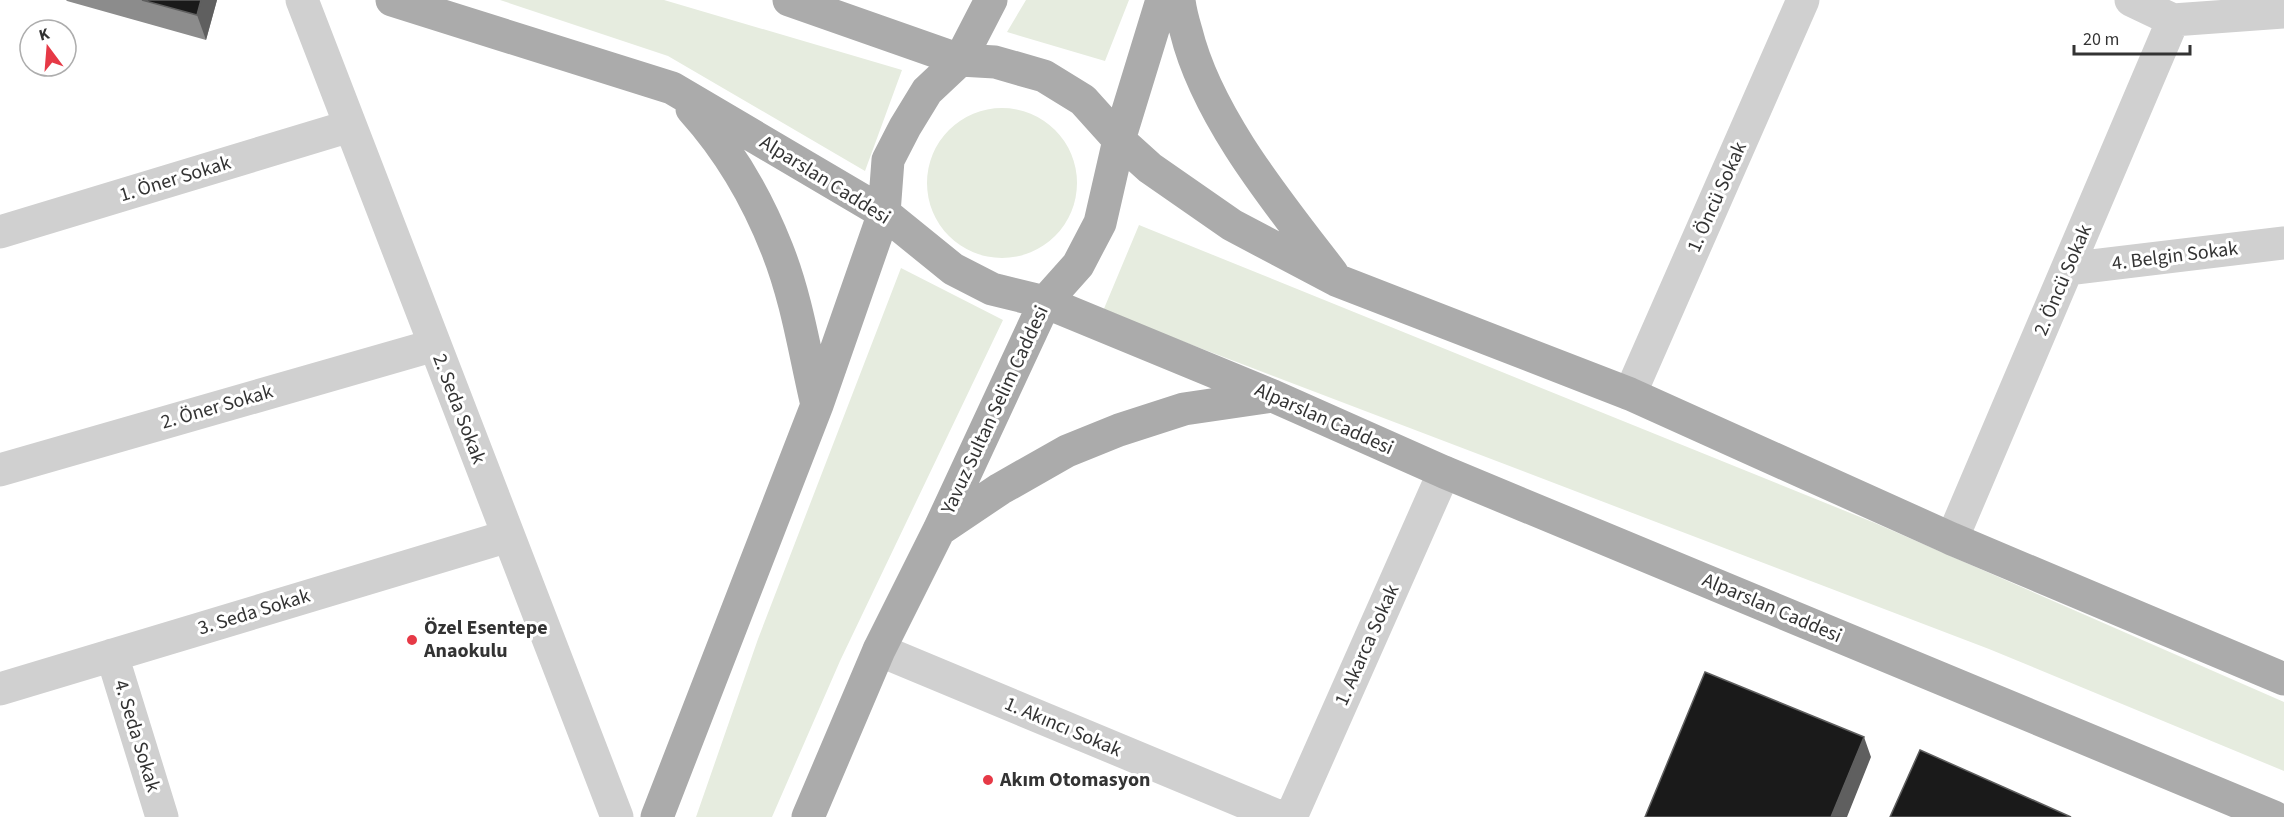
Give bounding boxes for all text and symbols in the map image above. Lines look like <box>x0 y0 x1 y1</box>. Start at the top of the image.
north arrow <box>18 18 78 78</box>
scale bar <box>2074 18 2190 56</box>
text: K <box>36 23 52 46</box>
text: 20 m <box>2083 27 2119 52</box>
street label: Alparslan Caddesi <box>754 129 896 231</box>
street label: 1. Öncü Sokak <box>1680 137 1754 257</box>
street label: 1. Öner Sokak <box>116 149 234 209</box>
street label: 2. Öncü Sokak <box>2027 220 2099 340</box>
street label: 4. Belgin Sokak <box>2110 234 2240 278</box>
street label: Yavuz Sultan Selim Caddesi <box>934 301 1056 520</box>
street label: 2. Seda Sokak <box>425 350 493 468</box>
street label: Alparslan Caddesi <box>1250 376 1398 462</box>
street label: 2. Öner Sokak <box>158 378 276 436</box>
street label: Alparslan Caddesi <box>1698 566 1846 650</box>
street label: 1. Akarca Sokak <box>1328 580 1406 710</box>
street label: 3. Seda Sokak <box>194 582 314 642</box>
place label: Özel Esentepe Anaokulu <box>423 614 548 665</box>
marker: Özel Esentepe Anaokulu <box>405 633 419 647</box>
street label: 4. Seda Sokak <box>107 676 167 796</box>
street label: 1. Akıncı Sokak <box>1000 690 1126 764</box>
place label: Akım Otomasyon <box>999 766 1151 794</box>
marker: Akım Otomasyon <box>981 773 995 787</box>

